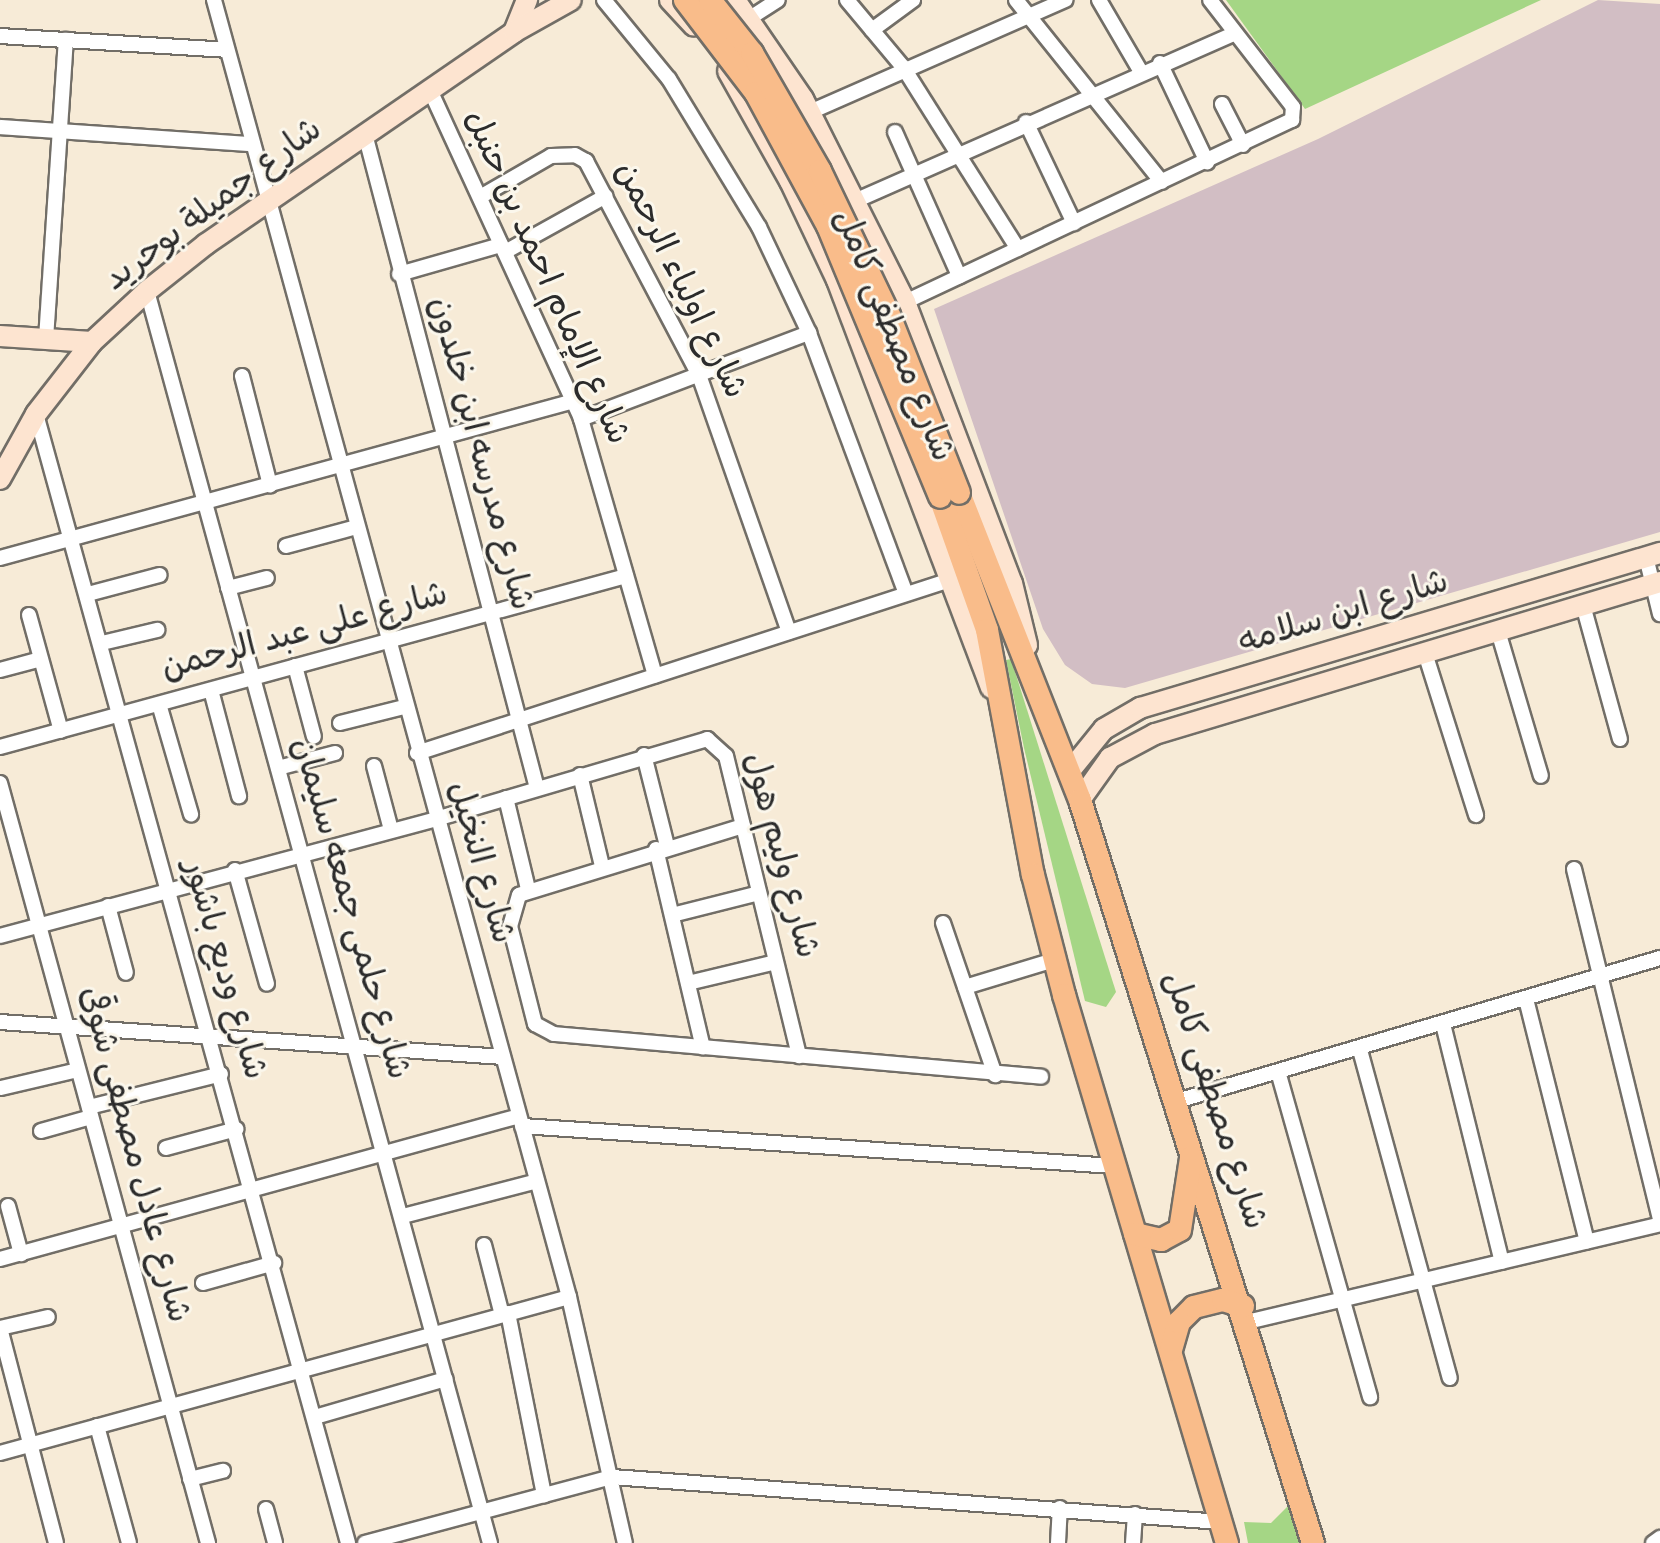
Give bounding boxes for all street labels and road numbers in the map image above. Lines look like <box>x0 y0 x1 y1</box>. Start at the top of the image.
street label: شارع الإمام احمد بن حنبل <box>453 104 637 452</box>
street label: شارع جميلة بوحريد <box>97 111 331 301</box>
street label: شارع اولياء الرحمن <box>604 156 754 406</box>
street label: شارع مصطفى كامل <box>823 204 961 468</box>
street label: شارع مدرسه ابن خلدون <box>418 293 540 615</box>
street label: شارع ابن سلامه <box>1234 563 1454 665</box>
street label: شارع على عبد الرحمن <box>157 575 453 691</box>
street label: شارع حلمى جمعه سليمان <box>281 733 417 1085</box>
street label: شارع وليم هول <box>732 749 826 963</box>
street label: شارع النخيل <box>436 777 522 949</box>
street label: شارع وديع باشور <box>172 855 274 1085</box>
street label: شارع مصطفى كامل <box>1152 967 1274 1235</box>
street label: شارع عادل مصطفى شوقى <box>68 982 198 1328</box>

